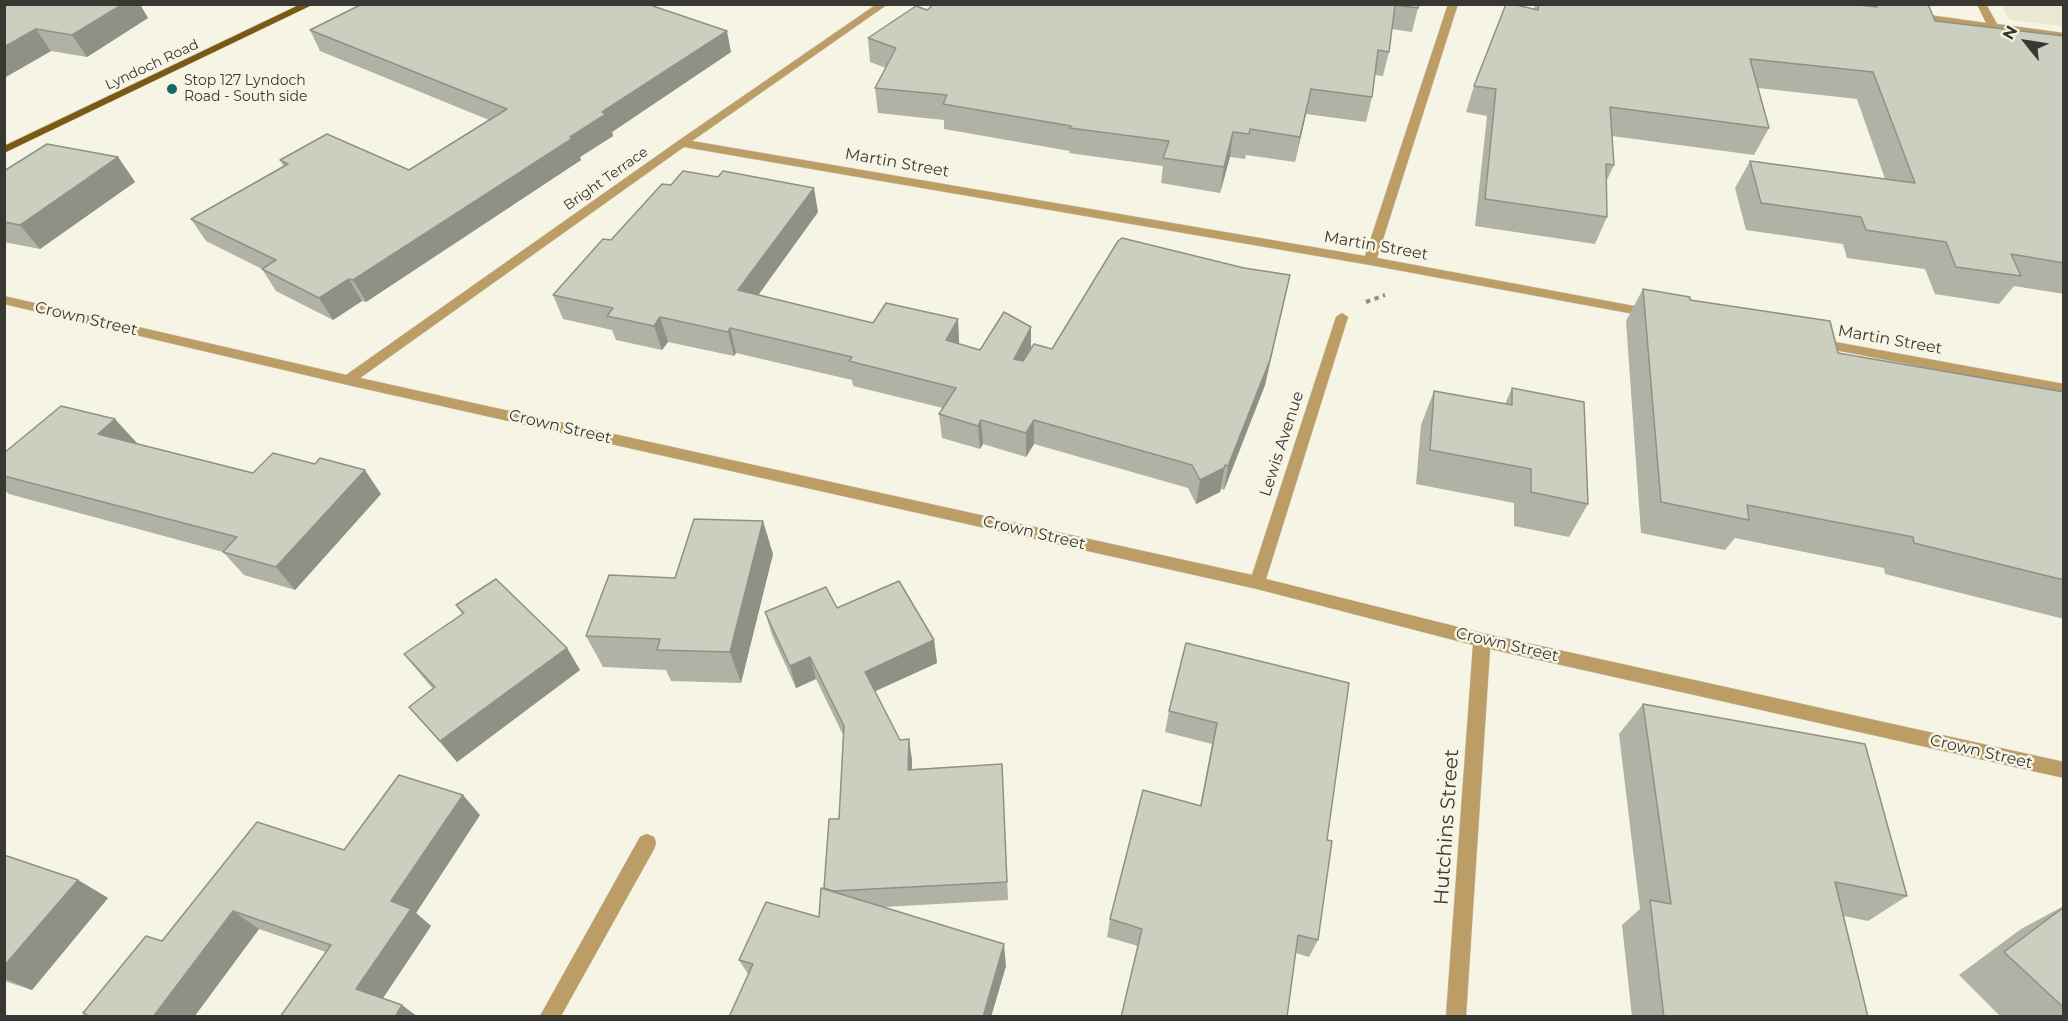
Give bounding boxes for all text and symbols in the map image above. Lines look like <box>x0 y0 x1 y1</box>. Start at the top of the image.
north arrow <box>1996 12 2056 72</box>
text: N <box>1999 22 2021 43</box>
street label: Lyndoch Road <box>103 36 201 94</box>
place label: Stop 127 Lyndoch Road - South side <box>184 73 307 106</box>
marker: Stop 127 Lyndoch Road - South side <box>165 82 179 96</box>
street label: Bright Terrace <box>561 144 651 214</box>
street label: Martin Street <box>843 144 951 182</box>
street label: Martin Street <box>1322 227 1430 265</box>
street label: Crown Street <box>33 298 139 340</box>
street label: Martin Street <box>1836 321 1944 359</box>
street label: Lewis Avenue <box>1256 389 1308 499</box>
street label: Crown Street <box>507 406 613 448</box>
street label: Crown Street <box>981 512 1087 554</box>
street label: Crown Street <box>1454 624 1560 666</box>
street label: Crown Street <box>1928 731 2034 773</box>
street label: Hutchins Street <box>1430 748 1464 906</box>

